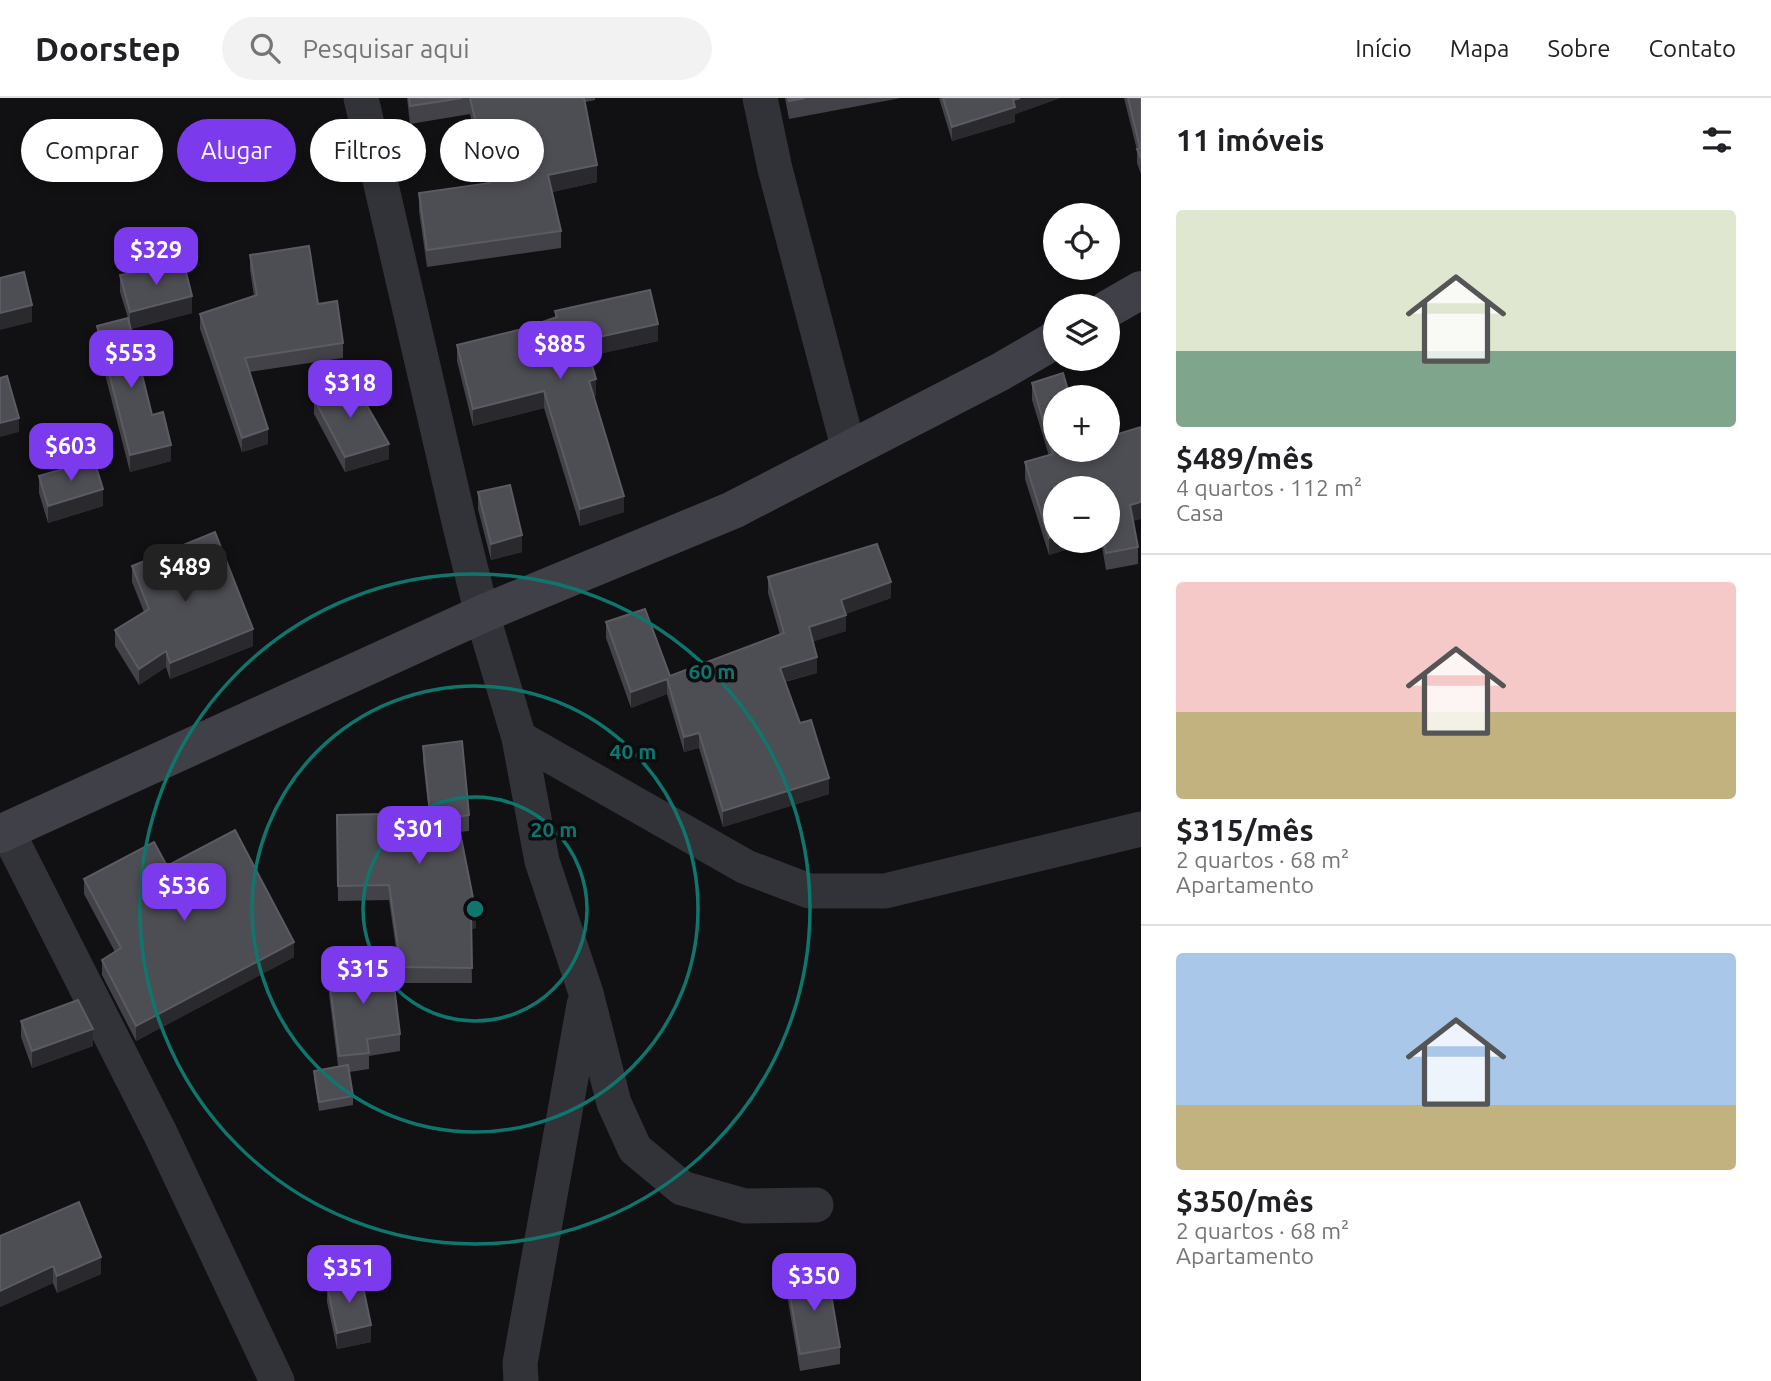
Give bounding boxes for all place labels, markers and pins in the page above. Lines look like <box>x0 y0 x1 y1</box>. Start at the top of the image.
pin: $329 <box>115 228 197 287</box>
pin: $885 <box>519 322 601 381</box>
pin: $553 <box>90 330 172 390</box>
pin: $318 <box>309 360 391 420</box>
pin: $603 <box>30 424 112 483</box>
pin: $489 <box>144 545 226 604</box>
pin: $301 <box>378 806 460 866</box>
pin: $536 <box>143 864 225 923</box>
centre of rings <box>463 897 487 921</box>
pin: $315 <box>322 946 404 1006</box>
pin: $351 <box>308 1246 390 1305</box>
pin: $350 <box>773 1254 855 1313</box>

